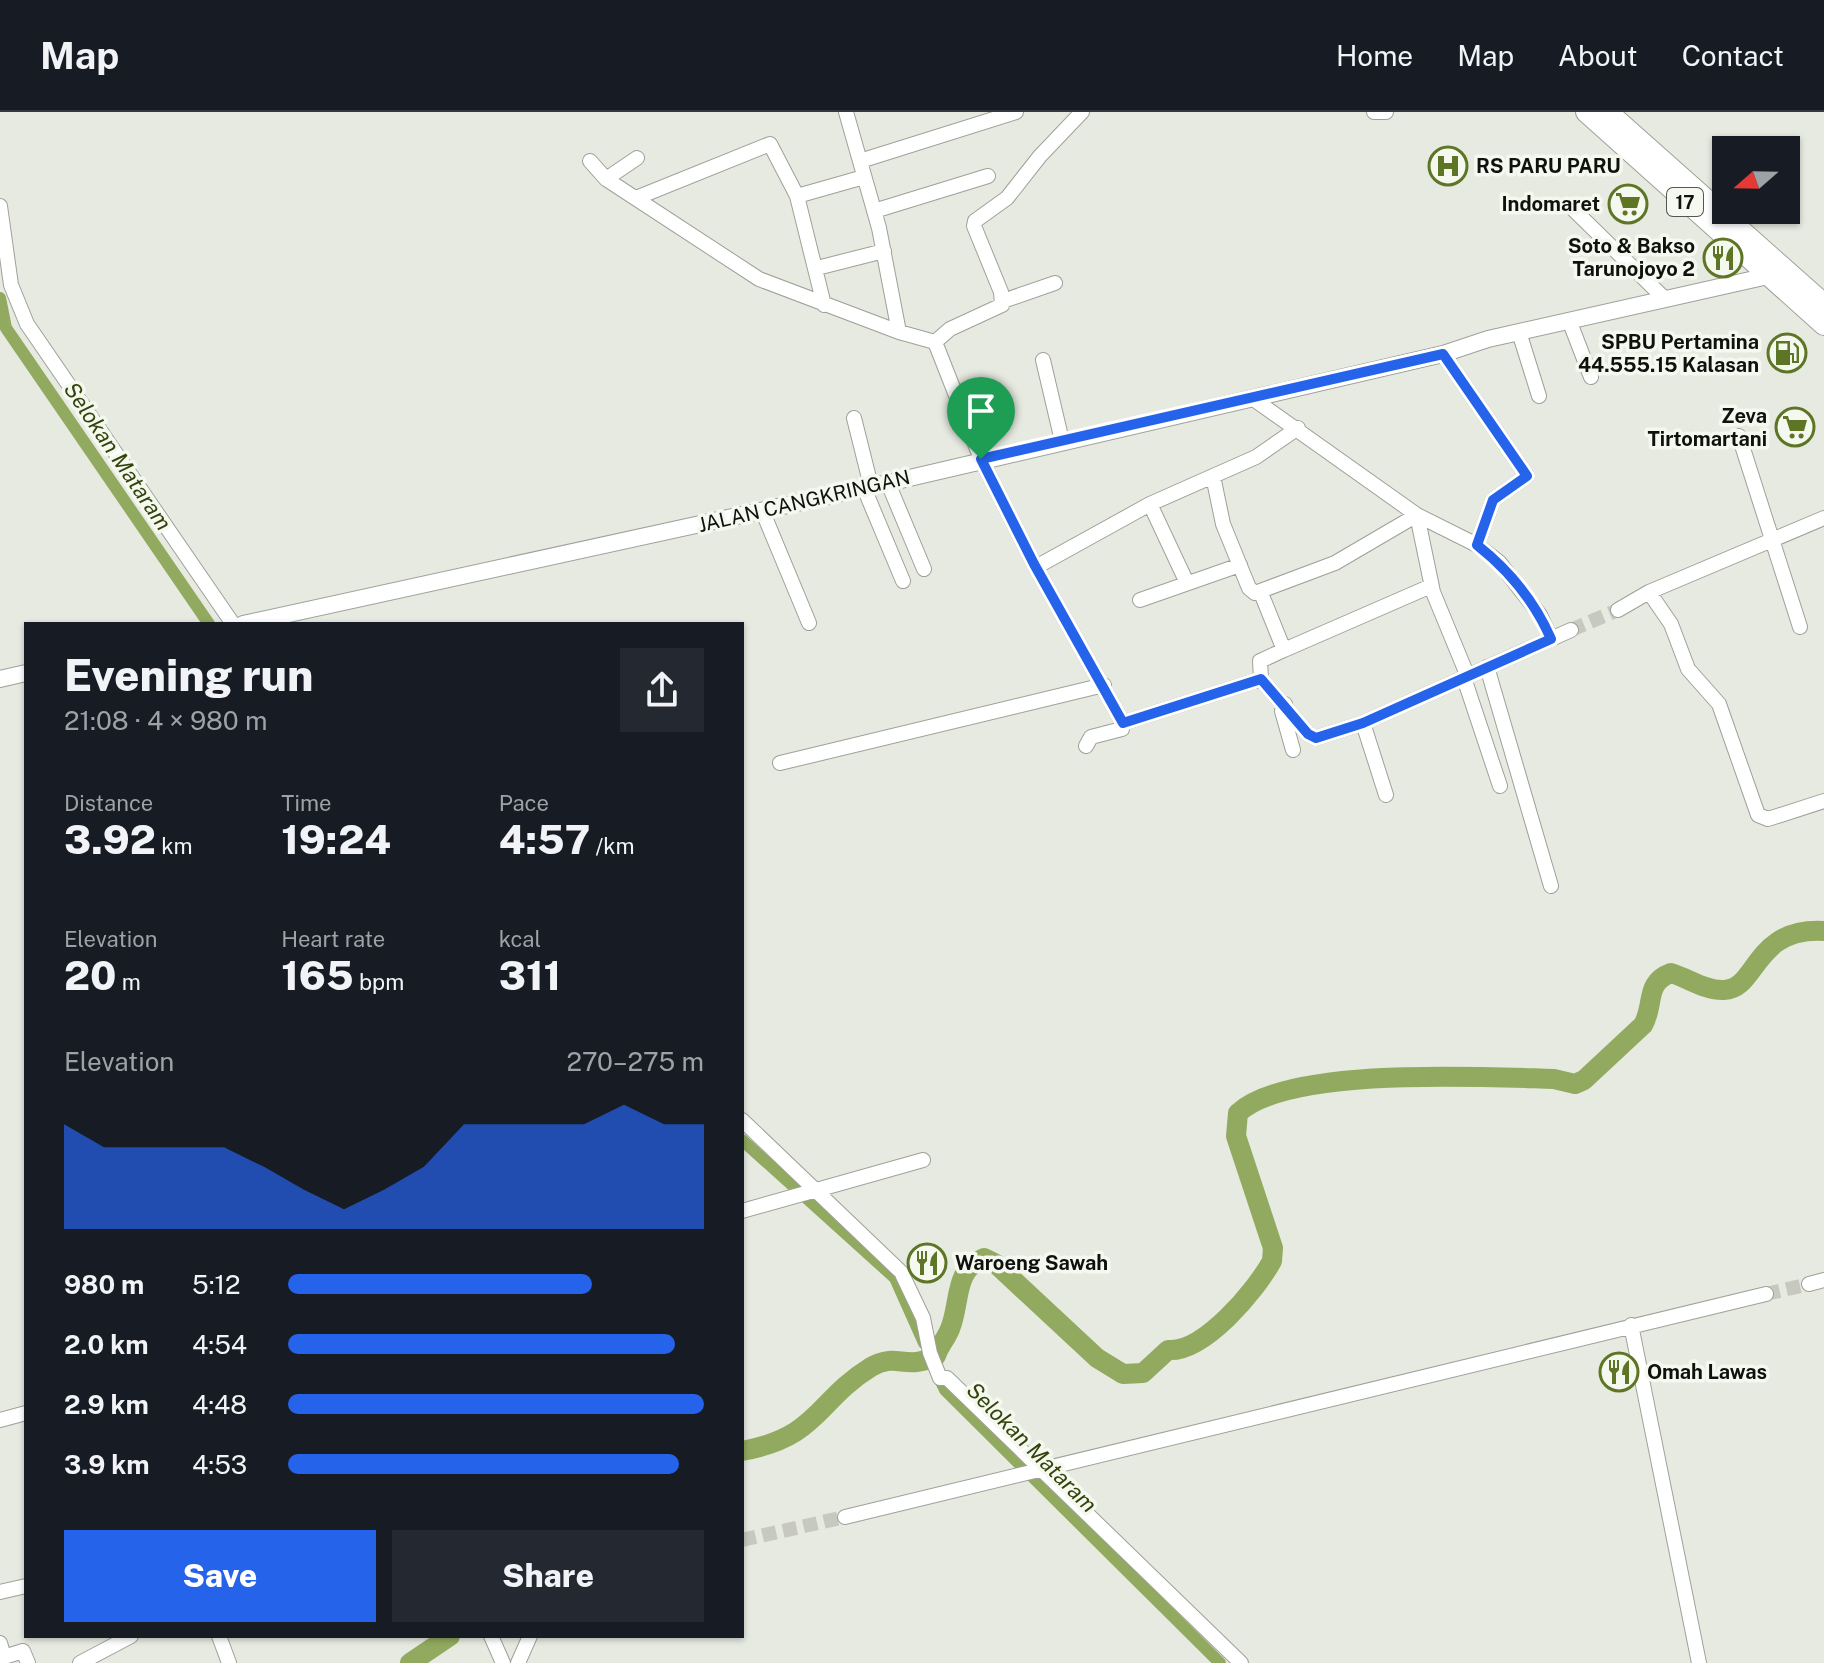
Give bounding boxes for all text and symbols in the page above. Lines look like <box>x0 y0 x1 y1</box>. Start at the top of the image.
text: Map <box>40 33 119 78</box>
text: Home <box>1336 39 1413 72</box>
text: Map <box>1457 39 1514 72</box>
text: About <box>1558 39 1638 72</box>
text: Contact <box>1682 39 1784 72</box>
north arrow <box>1712 136 1800 224</box>
map controls <box>1712 136 1800 224</box>
hospital icon: RS PARU PARU <box>1427 145 1469 187</box>
place label: RS PARU PARU <box>1476 154 1621 178</box>
supermarket icon: Indomaret <box>1607 183 1649 225</box>
road number: 17 <box>1667 188 1703 216</box>
place label: Indomaret <box>1501 192 1600 216</box>
place label: Soto & Bakso Tarunojoyo 2 <box>1568 234 1695 281</box>
restaurant icon: Soto & Bakso Tarunojoyo 2 <box>1702 237 1744 279</box>
place label: SPBU Pertamina 44.555.15 Kalasan <box>1578 330 1759 377</box>
fuel station icon: SPBU Pertamina 44.555.15 Kalasan <box>1766 332 1808 374</box>
water label: Selokan Mataram <box>59 377 177 535</box>
pin <box>947 377 1015 459</box>
icon: arrive <box>959 389 1003 433</box>
place label: Zeva Tirtomartani <box>1647 404 1767 451</box>
supermarket icon: Zeva Tirtomartani <box>1774 406 1816 448</box>
street label: JALAN CANGKRINGAN <box>696 465 912 537</box>
button: share <box>620 648 704 732</box>
text: Evening run <box>64 649 313 701</box>
text: 21:08 · 4 × 980 m <box>64 705 267 736</box>
text: Distance <box>64 790 153 816</box>
text: Time <box>281 790 331 816</box>
text: Pace <box>499 790 549 816</box>
text: 3.92 <box>64 816 156 863</box>
text: 19:24 <box>281 816 391 863</box>
text: 4:57 <box>499 816 590 863</box>
text: km <box>156 833 193 859</box>
text: /km <box>590 833 635 859</box>
text: Elevation <box>64 926 157 952</box>
text: Heart rate <box>281 926 385 952</box>
text: kcal <box>499 926 541 952</box>
text: 20 <box>64 952 116 999</box>
text: 165 <box>281 952 354 999</box>
text: 311 <box>499 952 561 999</box>
text: m <box>116 969 141 995</box>
text: bpm <box>354 969 404 995</box>
text: Elevation <box>64 1046 174 1077</box>
text: 270–275 m <box>566 1046 704 1077</box>
restaurant icon: Waroeng Sawah <box>906 1242 948 1284</box>
place label: Waroeng Sawah <box>955 1251 1108 1275</box>
text: 980 m <box>64 1269 144 1300</box>
text: 5:12 <box>192 1269 241 1300</box>
text: 2.0 km <box>64 1329 149 1360</box>
text: 4:54 <box>192 1329 247 1360</box>
restaurant icon: Omah Lawas <box>1598 1351 1640 1393</box>
place label: Omah Lawas <box>1647 1360 1767 1384</box>
water label: Selokan Mataram <box>962 1377 1102 1517</box>
text: 2.9 km <box>64 1389 149 1420</box>
text: 4:48 <box>192 1389 247 1420</box>
text: 3.9 km <box>64 1449 150 1480</box>
text: 4:53 <box>192 1449 247 1480</box>
button: Save <box>64 1530 376 1622</box>
button: Share <box>392 1530 704 1622</box>

